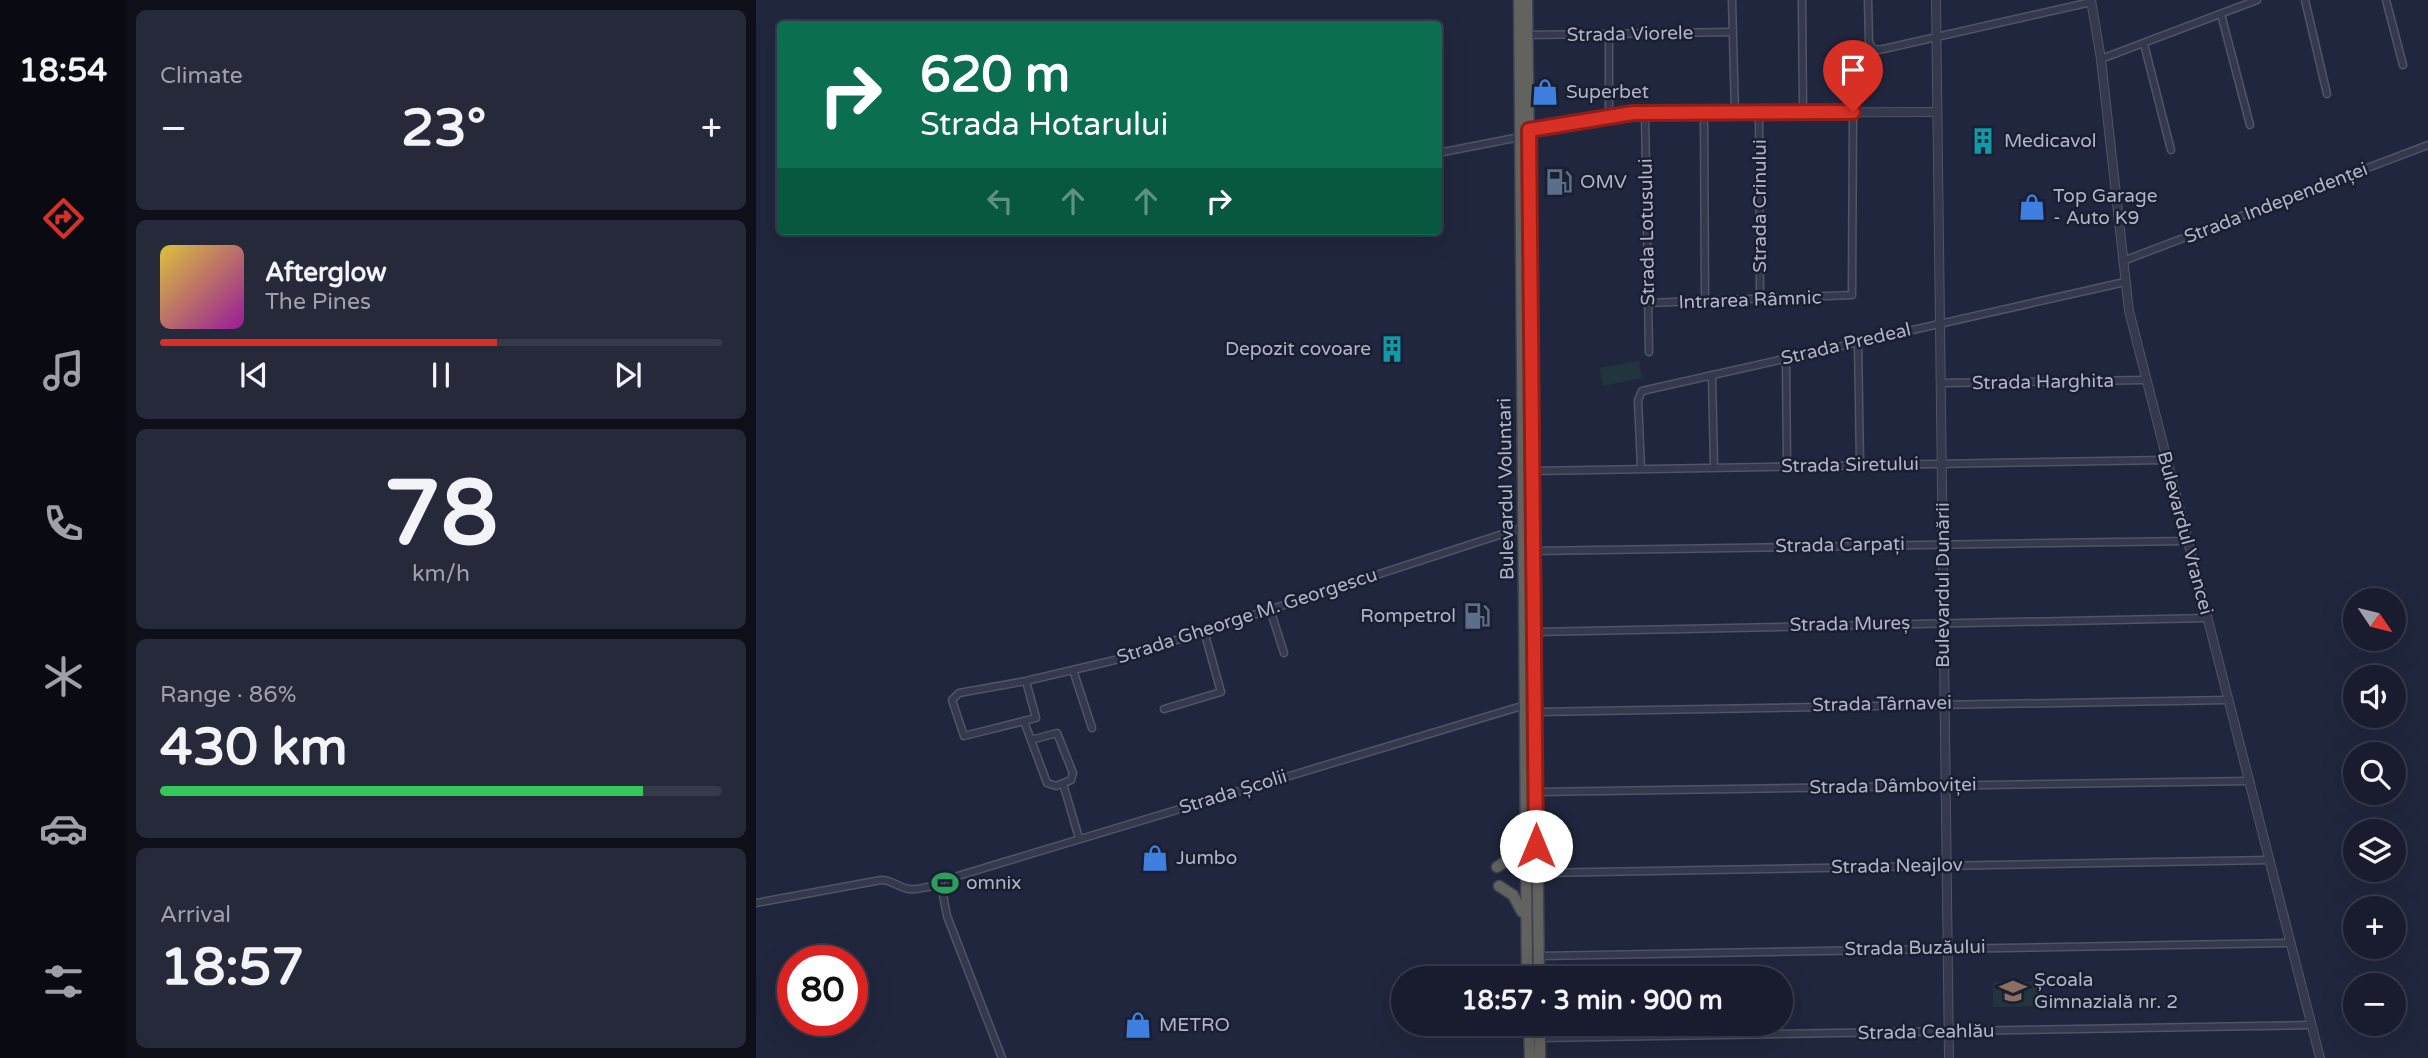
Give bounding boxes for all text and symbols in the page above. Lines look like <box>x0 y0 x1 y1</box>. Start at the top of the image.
street label: Strada Viorele <box>1567 22 1693 46</box>
pin <box>1823 40 1883 112</box>
text: 620 m <box>920 46 1070 105</box>
icon: right <box>805 49 896 140</box>
icon: arrive <box>1834 51 1872 89</box>
text: 18:54 <box>19 52 107 90</box>
text: Climate <box>160 62 243 90</box>
shop icon: Superbet <box>1530 77 1560 107</box>
place label: Superbet <box>1566 81 1649 103</box>
text: 23° <box>401 97 486 160</box>
text: − <box>160 106 187 152</box>
text: + <box>701 106 722 152</box>
text: Strada Hotarului <box>920 106 1168 144</box>
building icon: Medicavol <box>1968 126 1998 156</box>
place label: Medicavol <box>2004 130 2096 152</box>
street label: Strada Crinului <box>1749 139 1771 273</box>
street label: Strada Lotusului <box>1635 158 1659 306</box>
street label: Strada Independenței <box>2181 158 2371 248</box>
fuel station icon: OMV <box>1544 167 1574 197</box>
place label: OMV <box>1580 171 1627 193</box>
icon: left <box>981 182 1019 220</box>
icon: ahead <box>1054 182 1092 220</box>
icon: ahead <box>1127 182 1165 220</box>
icon: right <box>1200 182 1238 220</box>
place label: Top Garage - Auto K9 <box>2053 185 2158 229</box>
shop icon: Top Garage - Auto K9 <box>2017 192 2047 222</box>
icon: directions <box>39 194 88 243</box>
text: Afterglow <box>265 257 387 288</box>
street label: Intrarea Râmnic <box>1678 287 1822 313</box>
text: The Pines <box>265 288 371 316</box>
street label: Strada Predeal <box>1779 318 1913 370</box>
building icon: Depozit covoare <box>1377 334 1407 364</box>
place label: Depozit covoare <box>1225 338 1371 360</box>
icon: music <box>39 346 88 395</box>
icon: previous <box>235 356 273 394</box>
icon: pause <box>422 356 460 394</box>
icon: next <box>609 356 647 394</box>
street label: Strada Harghita <box>1972 370 2114 394</box>
street label: Bulevardul Voluntari <box>1493 398 1519 580</box>
street label: Bulevardul Vrancei <box>2153 449 2217 617</box>
street label: Strada Siretului <box>1781 453 1919 477</box>
text: 78 <box>384 459 498 569</box>
icon: phone <box>39 499 88 548</box>
street label: Bulevardul Dunării <box>1932 502 1954 668</box>
street label: Strada Carpați <box>1775 533 1905 557</box>
text: km/h <box>412 560 470 588</box>
street label: Strada Gheorge M. Georgescu <box>1114 563 1380 669</box>
north arrow <box>2343 588 2406 651</box>
map controls <box>2343 588 2406 1036</box>
fuel station icon: Rompetrol <box>1462 601 1492 631</box>
place label: Rompetrol <box>1360 605 1456 627</box>
street label: Strada Mureș <box>1789 612 1911 636</box>
icon: climate <box>39 652 88 701</box>
button: sound <box>2343 665 2406 728</box>
text: Range · 86% <box>160 681 296 709</box>
street label: Strada Târnavei <box>1812 692 1952 716</box>
text: 430 km <box>160 716 348 779</box>
button: search <box>2343 742 2406 805</box>
street label: Strada Școlii <box>1176 765 1290 819</box>
street label: Strada Dâmboviței <box>1809 774 1977 798</box>
icon: car <box>39 804 88 853</box>
position arrow <box>1499 809 1573 883</box>
button: layers <box>2343 819 2406 882</box>
shop icon: Jumbo <box>1140 843 1170 873</box>
place label: Jumbo <box>1176 847 1237 869</box>
street label: Strada Neajlov <box>1831 854 1963 878</box>
sports icon: omnix <box>930 868 960 898</box>
place label: omnix <box>966 872 1022 894</box>
button: + <box>2343 896 2406 959</box>
text: Arrival <box>160 901 231 929</box>
text: 18:57 <box>160 936 304 999</box>
street label: Strada Buzăului <box>1844 936 1986 960</box>
speed limit sign: 80 <box>777 945 868 1036</box>
icon: filters <box>39 957 88 1006</box>
place label: Școala Gimnazială nr. 2 <box>2034 969 2178 1013</box>
button: − <box>2343 973 2406 1036</box>
school or university icon: Școala Gimnazială nr. 2 <box>1998 976 2028 1006</box>
text: 18:57 · 3 min · 900 m <box>1461 985 1723 1016</box>
shop icon: METRO <box>1123 1010 1153 1040</box>
place label: METRO <box>1159 1014 1230 1036</box>
street label: Strada Ceahlău <box>1857 1020 1995 1044</box>

